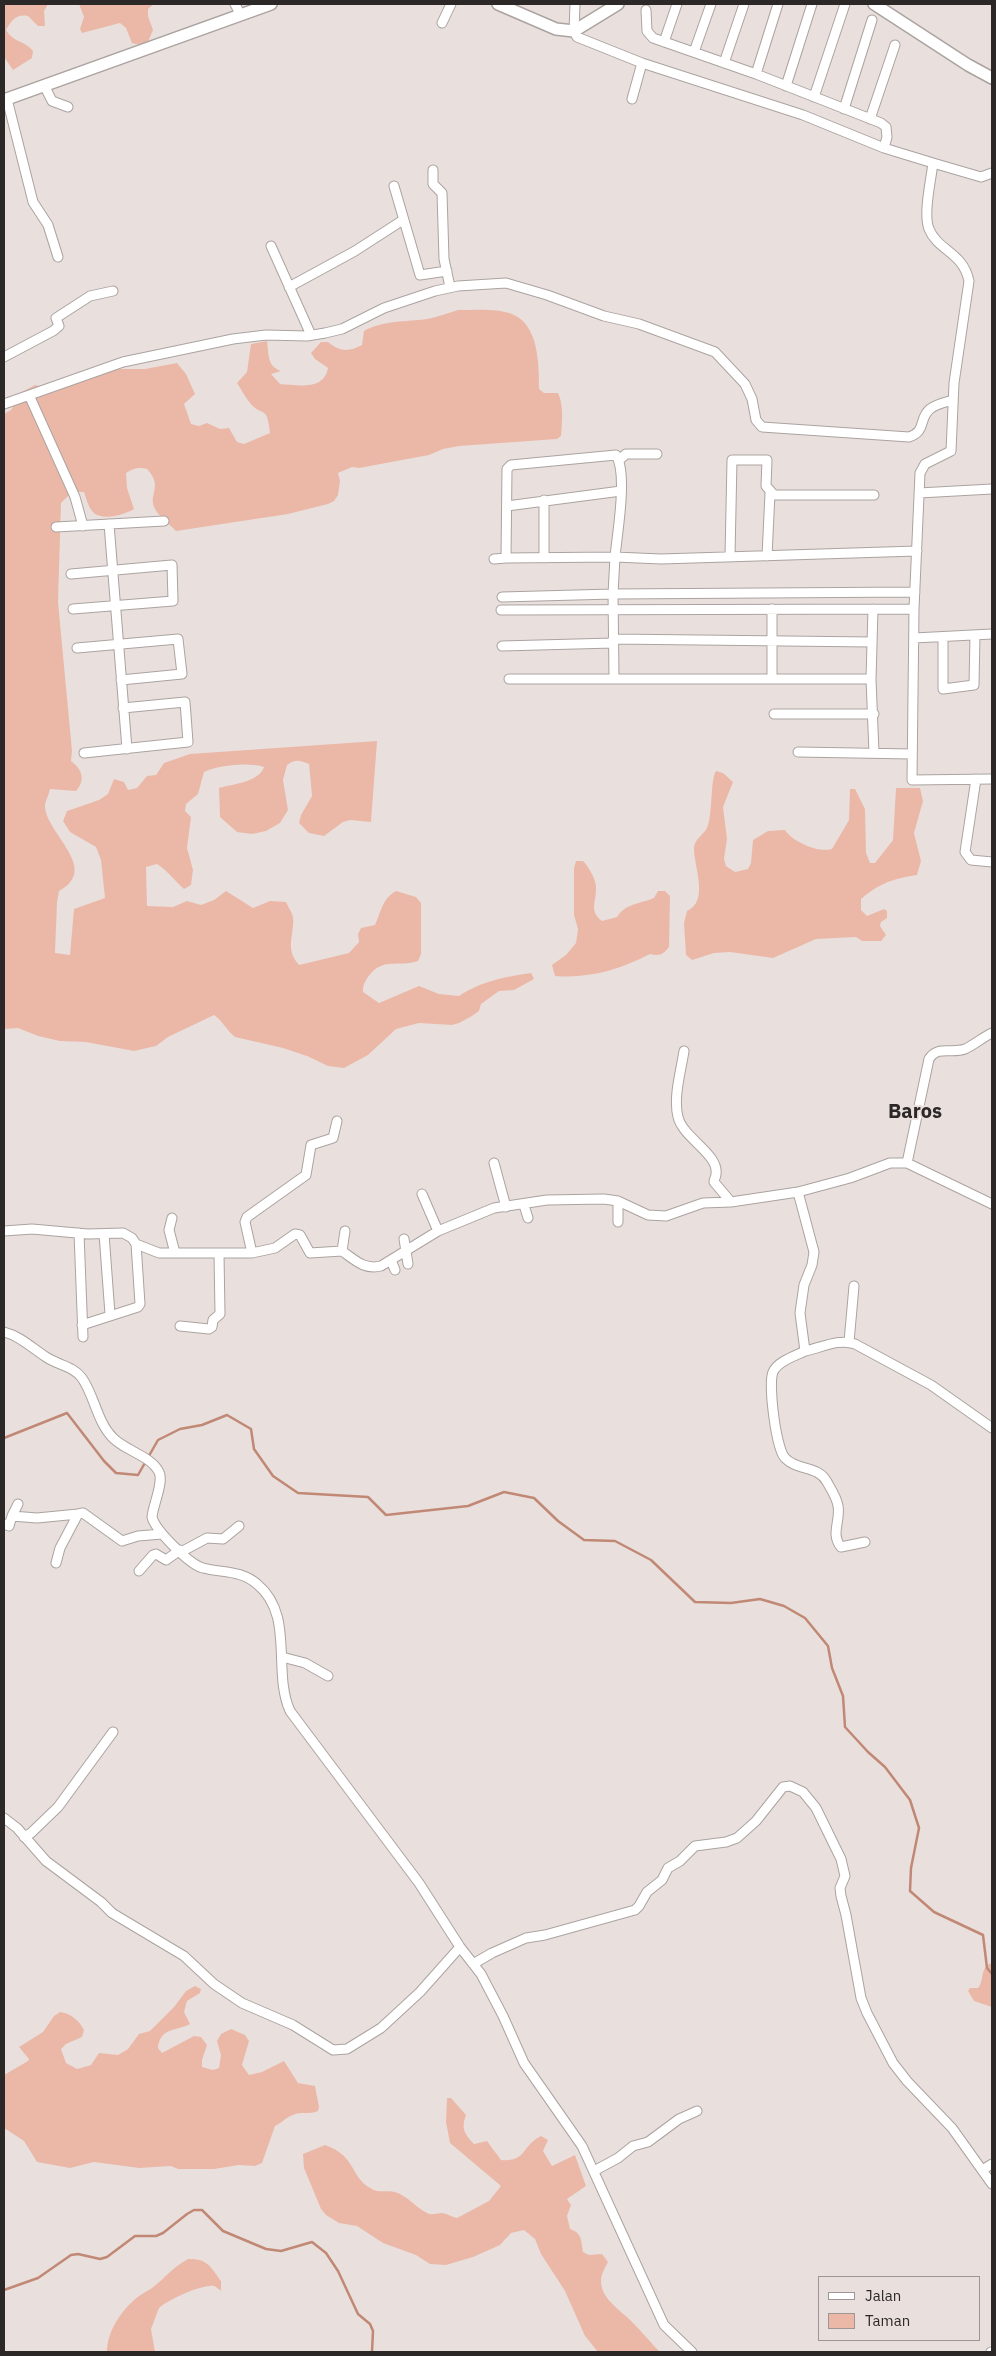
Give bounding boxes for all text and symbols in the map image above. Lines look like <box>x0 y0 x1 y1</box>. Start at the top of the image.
district label: Baros <box>888 1100 942 1124</box>
legend <box>818 2276 981 2341</box>
text: Jalan <box>865 2286 901 2305</box>
text: Taman <box>865 2311 910 2330</box>

